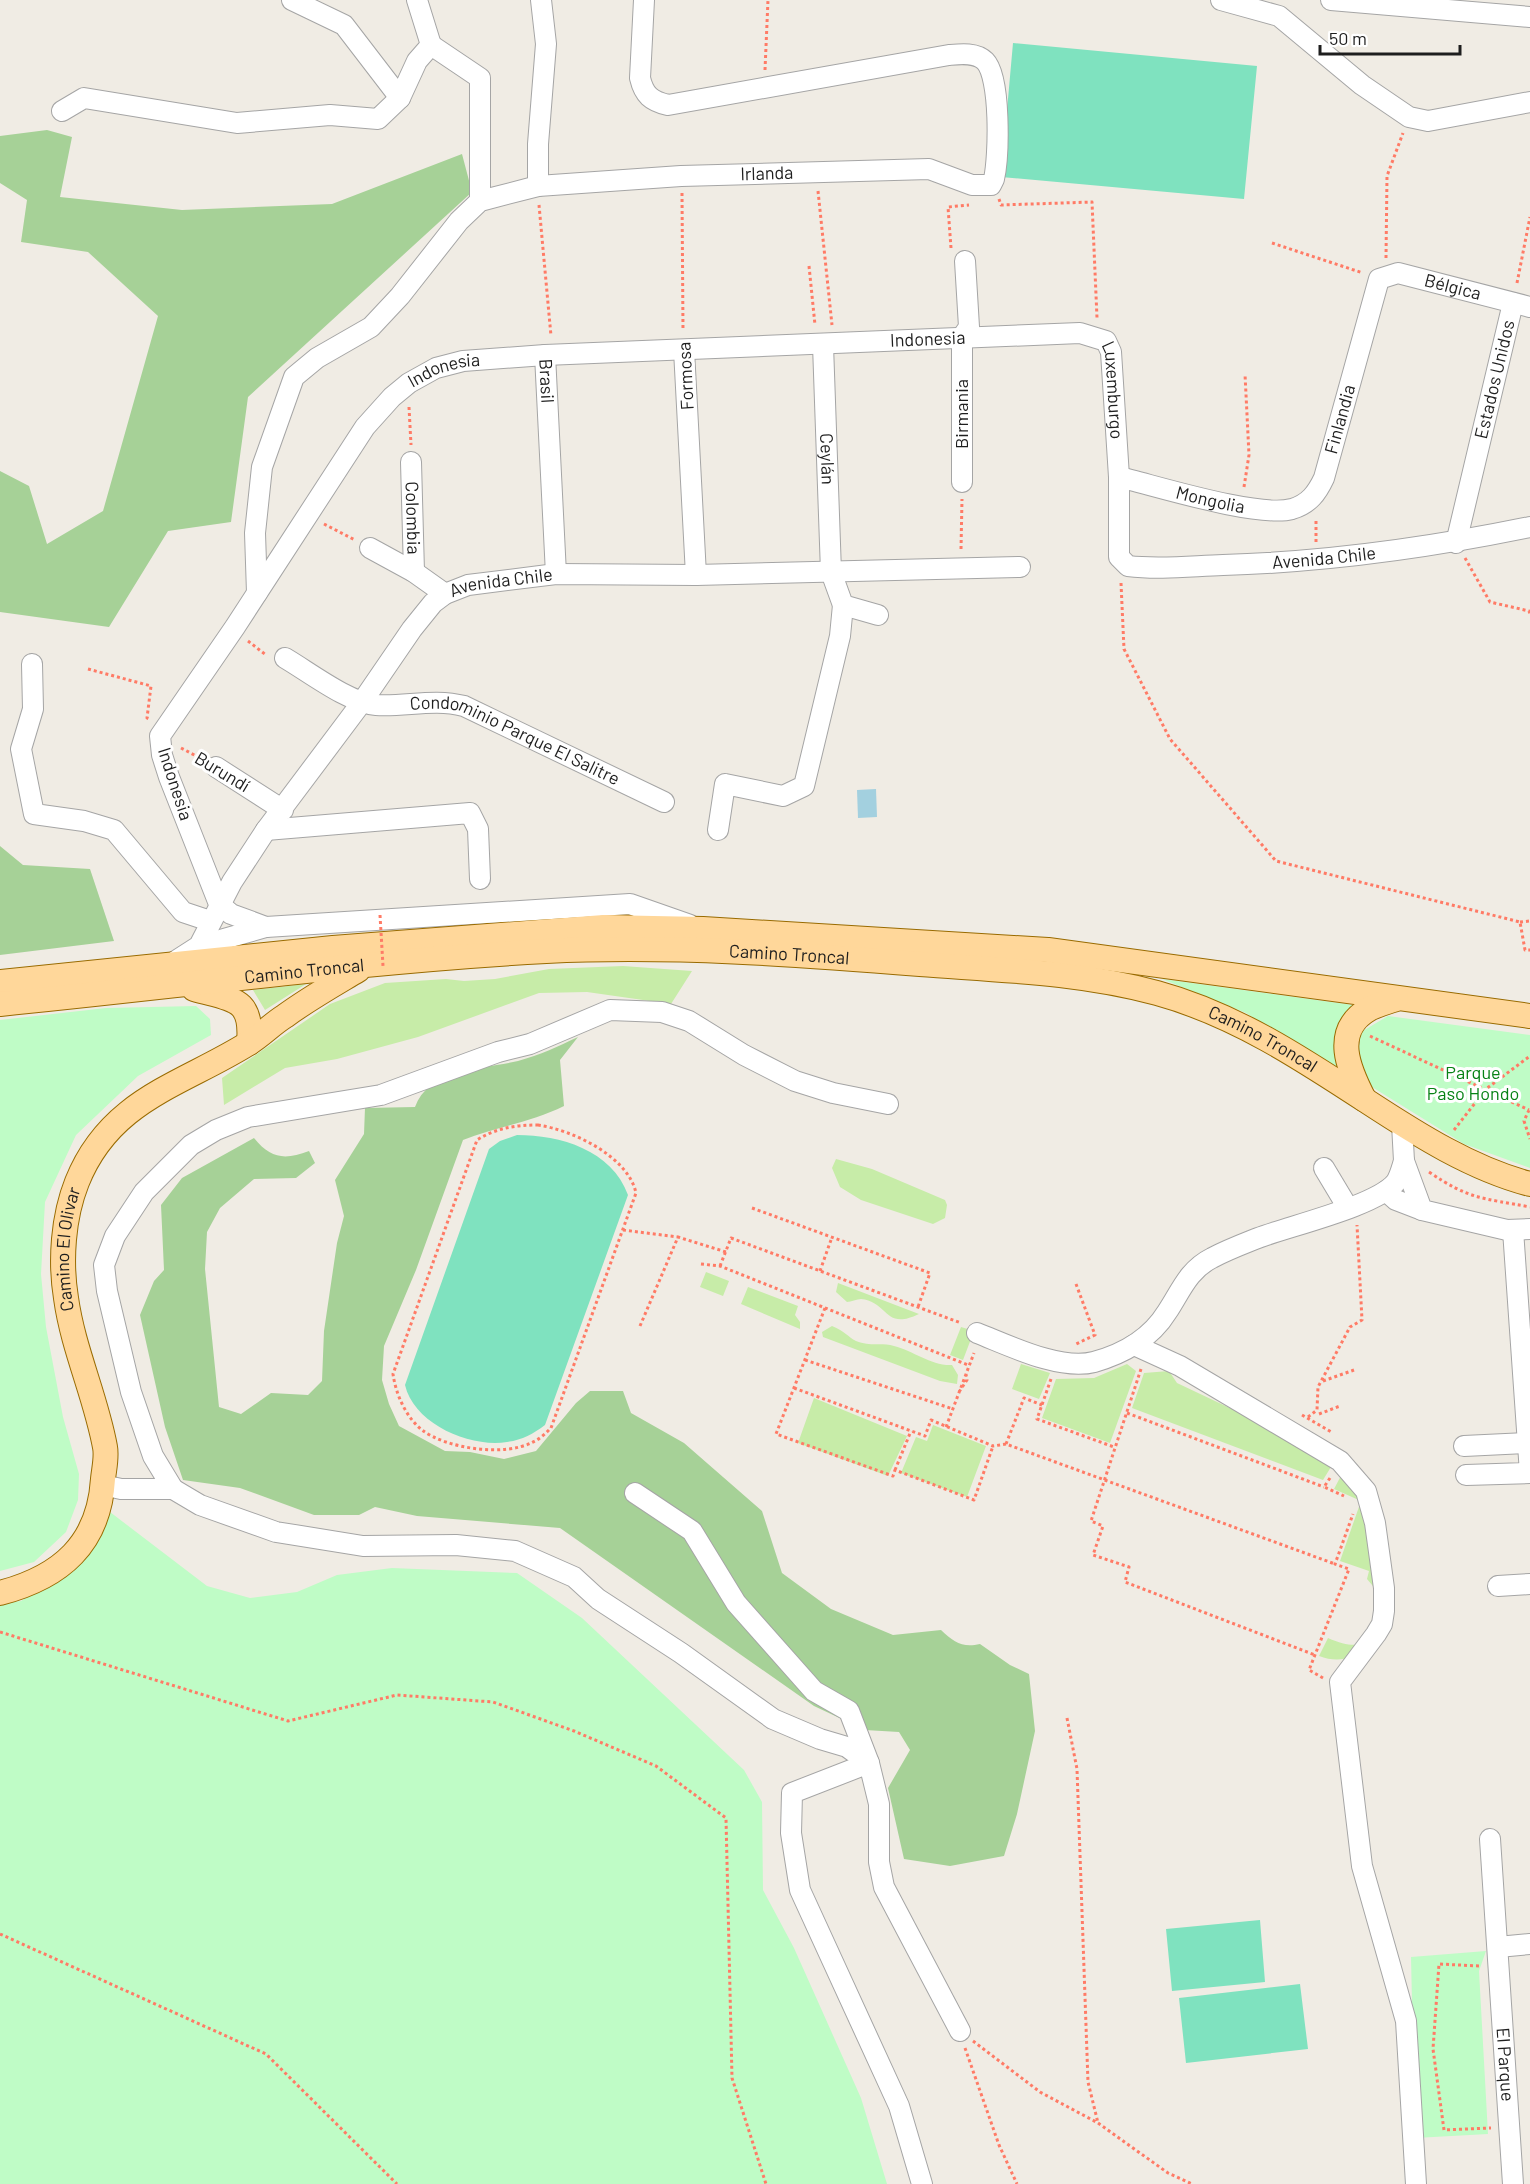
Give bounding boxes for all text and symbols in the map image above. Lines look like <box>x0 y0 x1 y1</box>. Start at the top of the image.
scale bar <box>1320 18 1460 56</box>
text: 50 m <box>1329 27 1367 49</box>
street label: Irlanda <box>740 161 794 184</box>
street label: Bélgica <box>1422 268 1484 304</box>
street label: Estados Unidos <box>1469 318 1519 441</box>
street label: Indonesia <box>890 326 966 351</box>
street label: Luxemburgo <box>1098 337 1129 440</box>
street label: Formosa <box>672 341 698 411</box>
street label: Indonesia <box>404 348 481 392</box>
street label: Brasil <box>535 358 559 404</box>
street label: Birmania <box>950 379 972 449</box>
street label: Finlandia <box>1319 382 1359 456</box>
street label: Ceylán <box>816 433 840 485</box>
street label: Mongolia <box>1174 480 1247 517</box>
street label: Colombia <box>402 481 426 555</box>
street label: Avenida Chile <box>1271 541 1377 573</box>
street label: Avenida Chile <box>446 563 554 601</box>
street label: Condominio Parque El Salitre <box>409 691 624 789</box>
street label: Indonesia <box>154 744 198 823</box>
street label: Burundí <box>191 746 254 796</box>
street label: Camino Troncal <box>729 939 850 968</box>
street label: Camino Troncal <box>243 953 365 988</box>
street label: Camino Troncal <box>1205 1000 1322 1076</box>
park label: Parque Paso Hondo <box>1427 1061 1519 1104</box>
street label: Camino El Olivar <box>51 1183 85 1313</box>
street label: El Parque <box>1493 2027 1519 2102</box>

